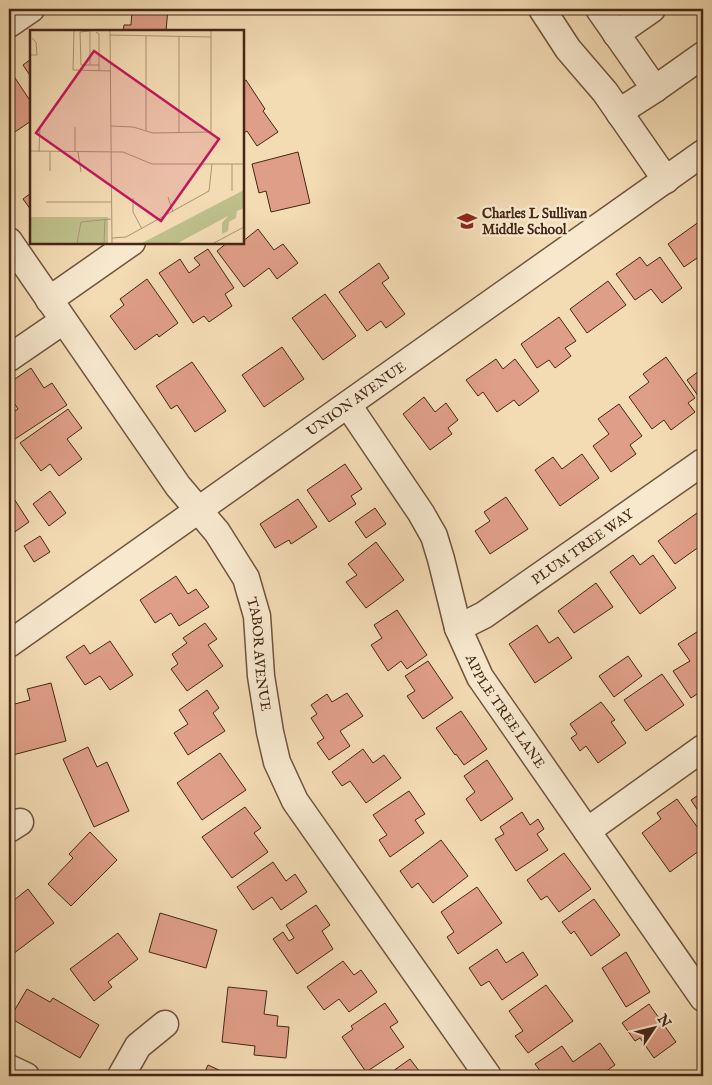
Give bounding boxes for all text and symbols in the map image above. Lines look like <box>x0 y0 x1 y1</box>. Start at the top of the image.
inset map <box>30 30 244 244</box>
place label: Charles L Sullivan Middle School <box>482 205 588 239</box>
school or university icon: Charles L Sullivan Middle School <box>456 210 478 232</box>
street label: UNION AVENUE <box>303 358 410 441</box>
street label: PLUM TREE WAY <box>528 504 639 589</box>
street label: TABOR AVENUE <box>242 595 275 713</box>
street label: APPLE TREE LANE <box>461 651 549 772</box>
north arrow <box>630 1002 680 1052</box>
text: N <box>652 1010 675 1031</box>

